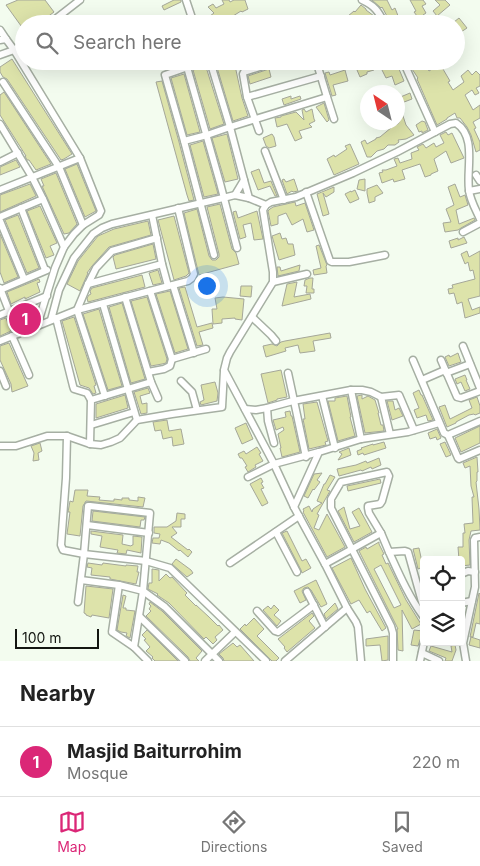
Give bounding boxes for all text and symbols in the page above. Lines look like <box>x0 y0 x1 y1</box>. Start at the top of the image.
search box <box>15 15 465 70</box>
icon: search <box>33 29 61 57</box>
text: Search here <box>73 31 182 54</box>
north arrow <box>360 85 405 130</box>
your location <box>194 273 220 299</box>
pin: 1 <box>9 300 41 338</box>
map controls <box>420 556 465 646</box>
button: locate <box>420 556 465 601</box>
button: layers <box>420 601 465 646</box>
scale bar <box>15 626 99 649</box>
text: 100 m <box>22 629 62 646</box>
text: Nearby <box>20 681 95 706</box>
text: Masjid Baiturrohim <box>67 740 242 763</box>
text: 1 <box>33 752 39 772</box>
text: 220 m <box>412 752 460 772</box>
text: Mosque <box>67 763 128 783</box>
tab: Map <box>57 808 86 855</box>
tab: Directions <box>201 808 267 855</box>
tab: Saved <box>382 808 423 855</box>

